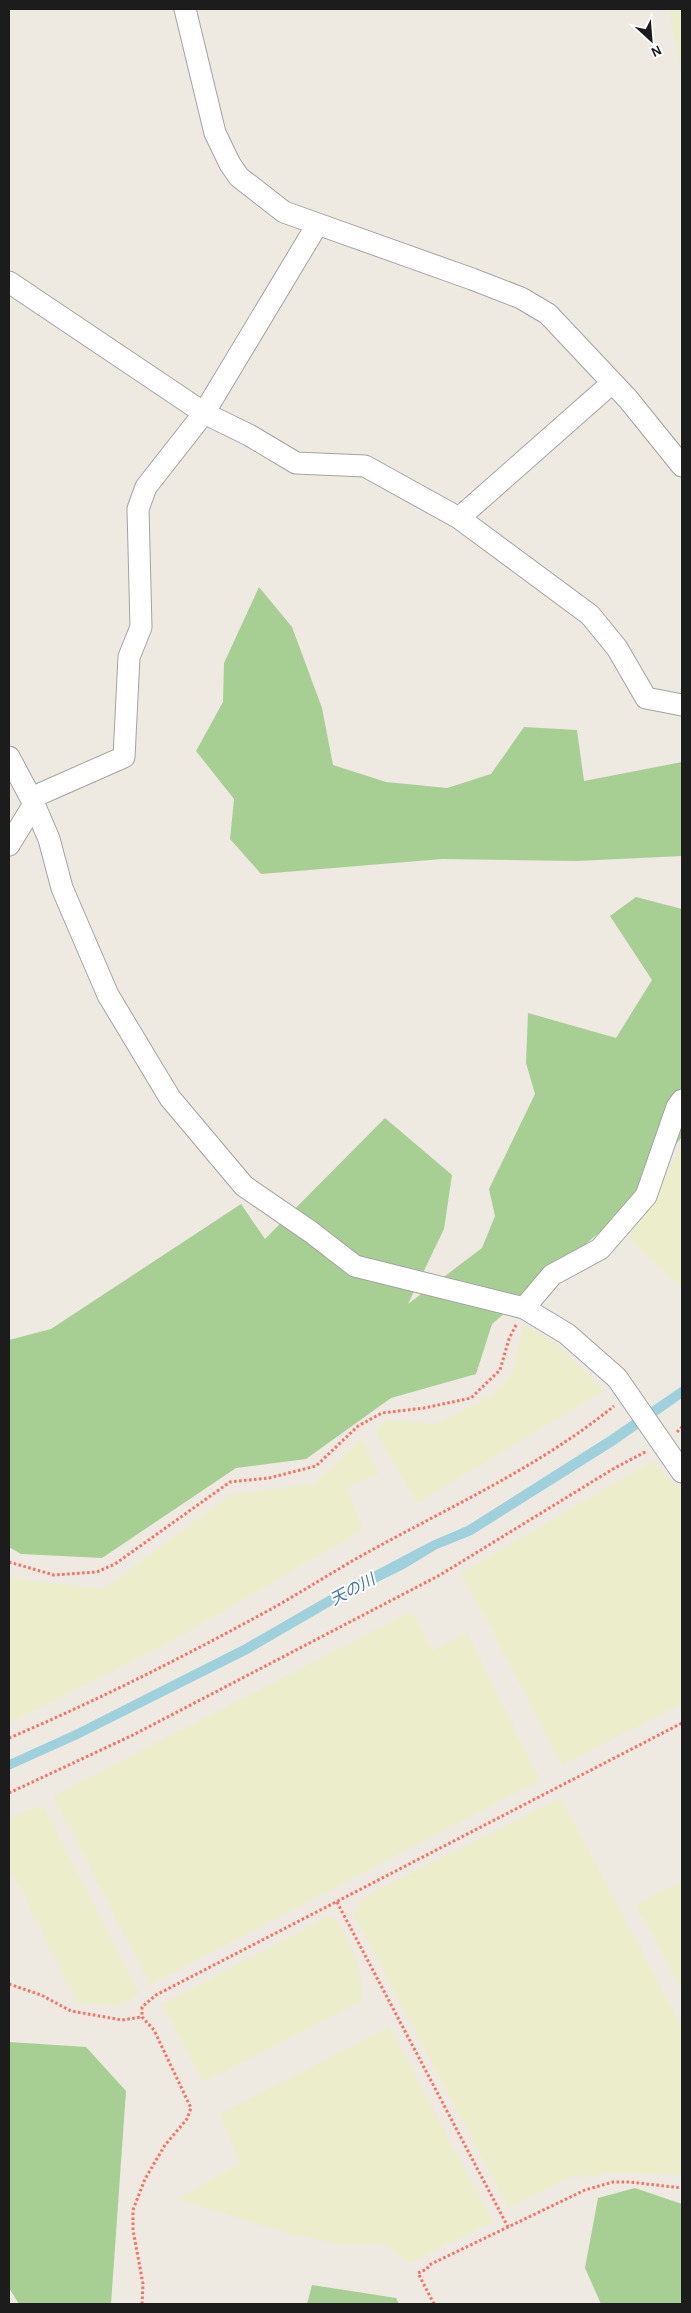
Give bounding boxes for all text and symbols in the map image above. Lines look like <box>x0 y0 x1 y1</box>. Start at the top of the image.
north arrow <box>626 15 676 65</box>
text: N <box>649 42 664 59</box>
water label: 天の川 <box>328 1571 379 1608</box>

